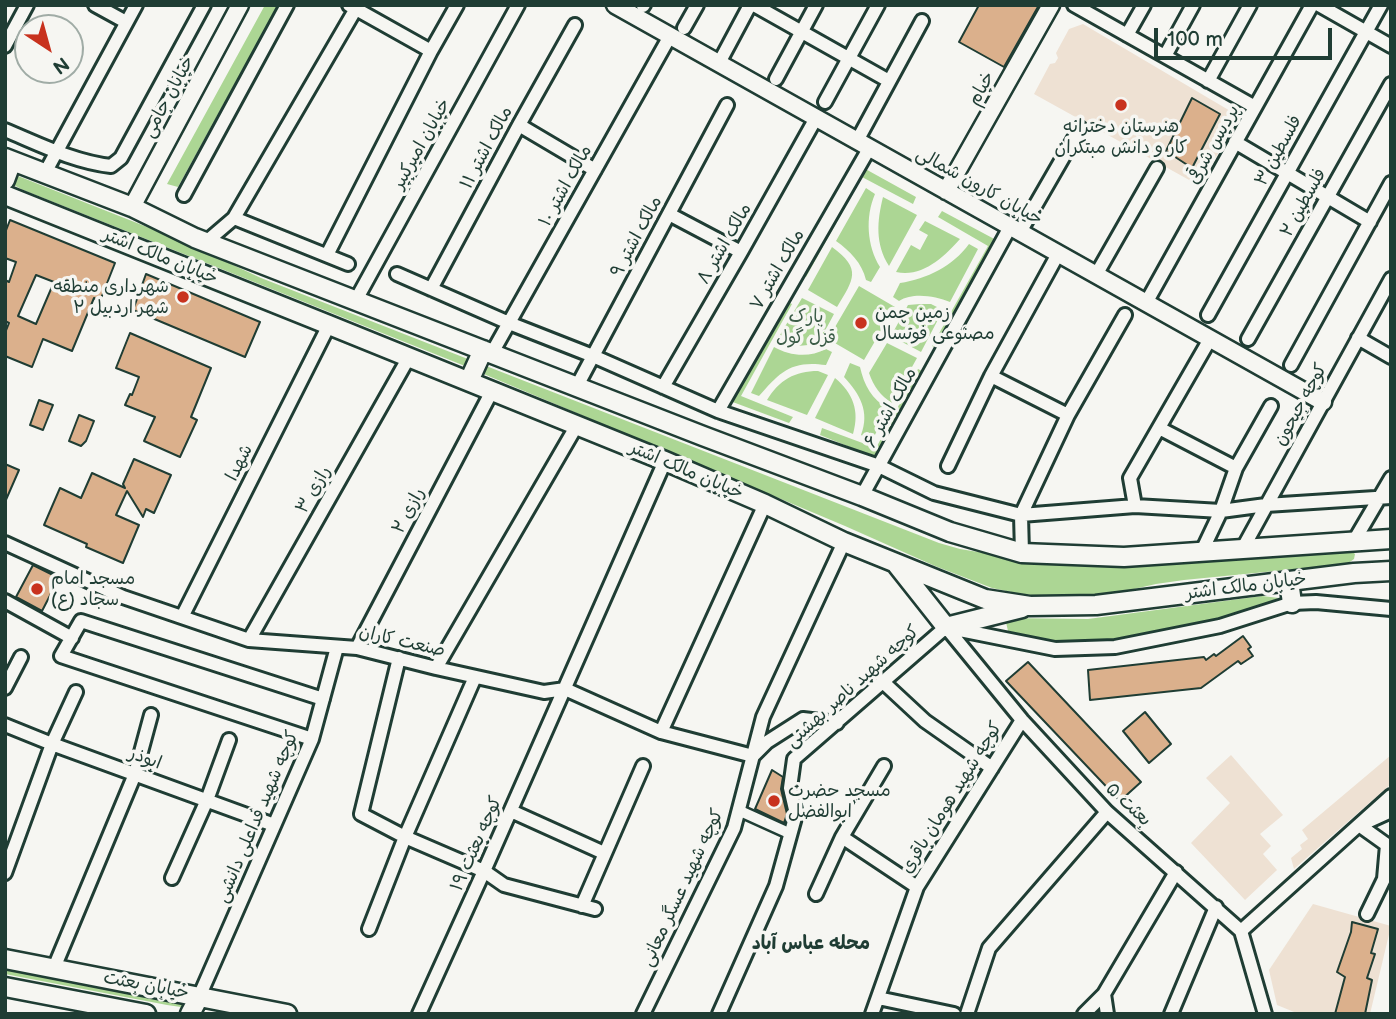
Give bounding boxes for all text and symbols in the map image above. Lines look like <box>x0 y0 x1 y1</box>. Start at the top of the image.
north arrow <box>14 14 84 84</box>
scale bar <box>1158 14 1336 58</box>
text: 100 m <box>1167 27 1223 52</box>
text: N <box>48 51 73 78</box>
street label: خیابان جامی <box>138 52 200 142</box>
street label: خیام <box>964 68 1000 110</box>
street label: خیابان امیرکبیر <box>388 95 456 193</box>
marker: هنرستان دخترانه کار و دانش مبتکران <box>1113 97 1129 113</box>
street label: پردیس شرقی <box>1183 101 1245 189</box>
street label: مالک اشتر ۱۱ <box>456 103 518 193</box>
street label: فلسطین ۳ <box>1251 112 1307 190</box>
place label: هنرستان دخترانه کار و دانش مبتکران <box>1055 116 1187 158</box>
street label: مالک اشتر ۱۰ <box>535 142 597 230</box>
street label: خیابان کارون شمالی <box>912 143 1046 231</box>
street label: فلسطین ۲ <box>1276 165 1332 241</box>
street label: مالک اشتر ۹ <box>607 193 667 281</box>
street label: مالک اشتر ۸ <box>693 200 757 288</box>
street label: خیابان مالک اشتر <box>99 224 221 290</box>
street label: مالک اشتر ۷ <box>746 226 810 314</box>
place label: شهرداری منطقه ۲ شهر اردبیل <box>53 276 169 318</box>
marker: شهرداری منطقه ۲ شهر اردبیل <box>175 289 191 305</box>
place label: زمین چمن مصنوعی فوتسال <box>875 302 995 344</box>
park label: پارک قزل گول <box>776 306 836 348</box>
marker: زمین چمن مصنوعی فوتسال <box>853 315 869 331</box>
street label: کوچه جیحون <box>1270 360 1332 450</box>
street label: مالک اشتر ۶ <box>860 364 922 452</box>
street label: خیابان مالک اشتر <box>626 437 746 505</box>
street label: شهدا <box>222 441 258 485</box>
street label: رازی ۳ <box>292 462 336 518</box>
street label: رازی ۲ <box>388 484 430 538</box>
place label: مسجد امام سجاد (ع) <box>51 568 135 610</box>
street label: خیابان مالک اشتر <box>1184 569 1308 605</box>
marker: مسجد امام سجاد (ع) <box>29 581 45 597</box>
street label: کوچه شهید ناصر بهشتی <box>782 621 924 753</box>
street label: صنعت کاران <box>357 622 447 662</box>
street label: کوچه شهید هومان باقری <box>897 718 1007 878</box>
street label: کوچه شهید فداعلی دانشی <box>212 728 304 906</box>
street label: ابوذر <box>126 743 164 775</box>
street label: بعثت ۵ <box>1101 779 1155 831</box>
place label: مسجد حضرت ابوالفضل <box>788 780 891 822</box>
street label: کوچه بعثت ۱۹ <box>446 793 508 895</box>
marker: مسجد حضرت ابوالفضل <box>766 793 782 809</box>
street label: کوچه شهید عسگر معانی <box>637 806 729 970</box>
district label: محله عباس آباد <box>752 933 870 955</box>
street label: خیابان بعثت <box>101 967 191 1005</box>

